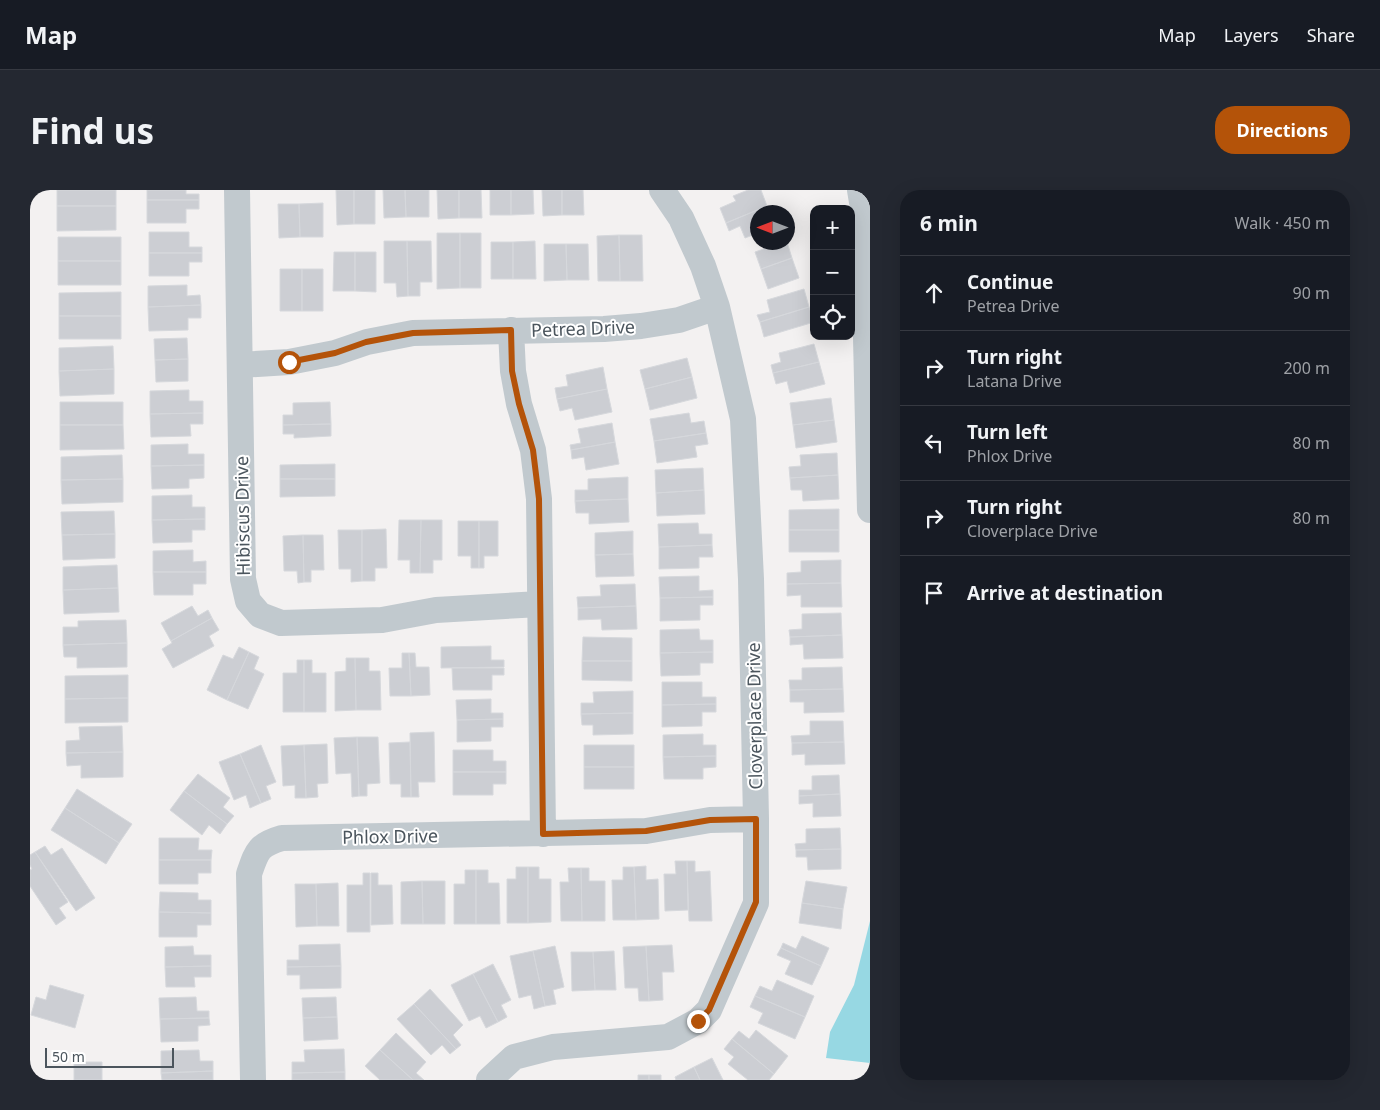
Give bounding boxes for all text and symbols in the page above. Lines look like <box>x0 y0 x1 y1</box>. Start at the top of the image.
text: Map <box>25 18 77 51</box>
text: Map <box>1158 23 1196 47</box>
text: Layers <box>1224 23 1279 47</box>
text: Share <box>1307 23 1355 47</box>
button: Directions <box>1215 106 1350 154</box>
text: Find us <box>30 107 154 154</box>
north arrow <box>750 205 795 250</box>
map controls <box>810 205 855 340</box>
button: + <box>810 205 855 250</box>
text: 6 min <box>920 209 978 237</box>
text: Walk · 450 m <box>1235 212 1330 234</box>
button: − <box>810 250 855 295</box>
text: Continue <box>967 269 1053 295</box>
icon: ahead <box>920 279 948 307</box>
text: 90 m <box>1293 282 1330 304</box>
button: locate <box>810 295 855 340</box>
text: Petrea Drive <box>967 295 1060 317</box>
street label: Petrea Drive <box>531 314 635 342</box>
text: Turn right <box>967 344 1062 370</box>
route start <box>278 351 301 374</box>
icon: right <box>920 354 948 382</box>
text: 200 m <box>1283 357 1330 379</box>
text: Latana Drive <box>967 370 1062 392</box>
text: Turn left <box>967 419 1048 445</box>
icon: left <box>920 429 948 457</box>
text: 80 m <box>1293 432 1330 454</box>
text: Phlox Drive <box>967 445 1052 467</box>
street label: Hibiscus Drive <box>229 456 255 576</box>
text: Turn right <box>967 494 1062 520</box>
icon: right <box>920 504 948 532</box>
text: 80 m <box>1293 507 1330 529</box>
text: Cloverplace Drive <box>967 520 1098 542</box>
icon: arrive <box>920 579 948 607</box>
text: Arrive at destination <box>967 580 1163 606</box>
street label: Cloverplace Drive <box>741 642 767 790</box>
street label: Phlox Drive <box>342 823 438 849</box>
route end <box>687 1010 710 1033</box>
scale bar <box>45 1045 174 1068</box>
text: 50 m <box>52 1047 85 1066</box>

